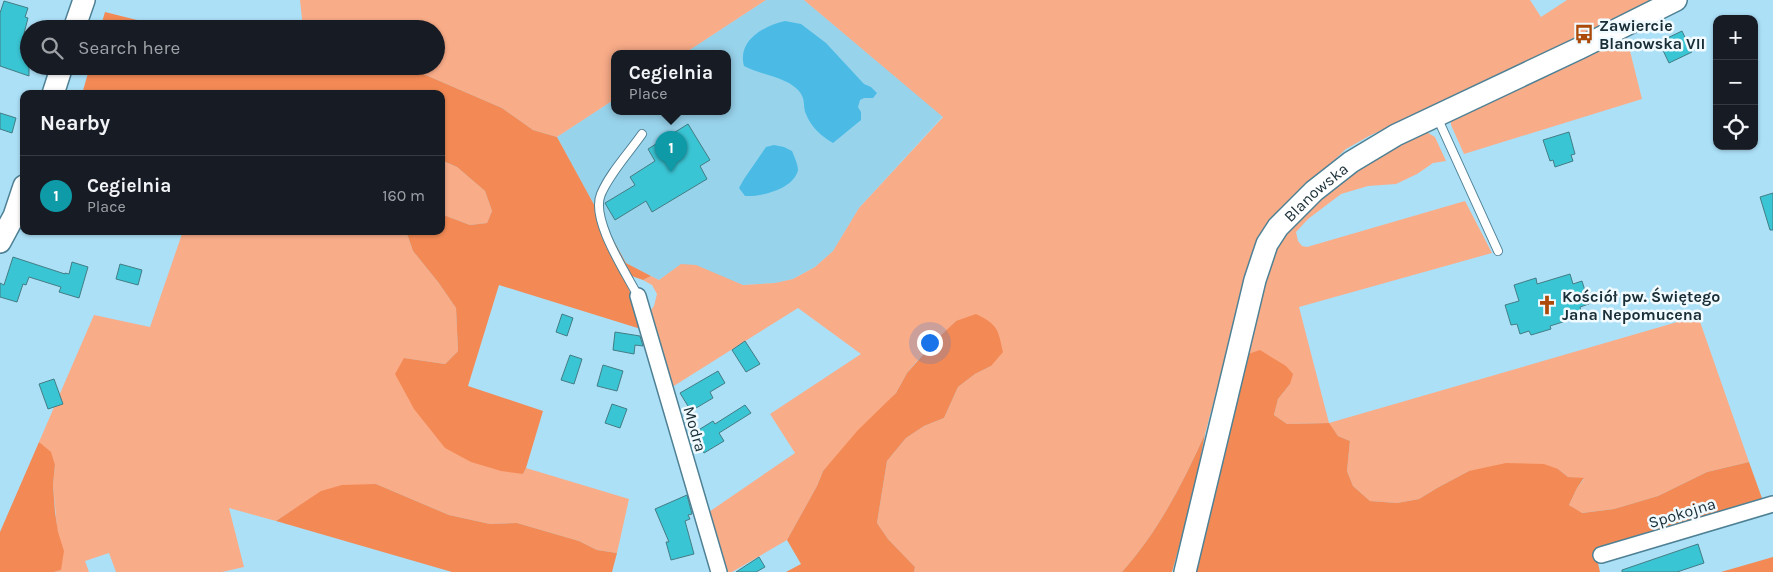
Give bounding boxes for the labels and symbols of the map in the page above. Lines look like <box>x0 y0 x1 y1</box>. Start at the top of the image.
place label: Zawiercie Blanowska VII <box>1599 16 1705 53</box>
bus stop icon: Zawiercie Blanowska VII <box>1573 23 1595 45</box>
pin: 1 <box>655 131 687 172</box>
street label: Blanowska <box>1280 159 1352 225</box>
place label: Kościół pw. Świętego Jana Nepomucena <box>1562 287 1720 324</box>
church icon: Kościół pw. Świętego Jana Nepomucena <box>1536 294 1558 316</box>
your location <box>917 330 943 356</box>
street label: Modra <box>679 404 711 454</box>
street label: Spokojna <box>1646 494 1718 532</box>

